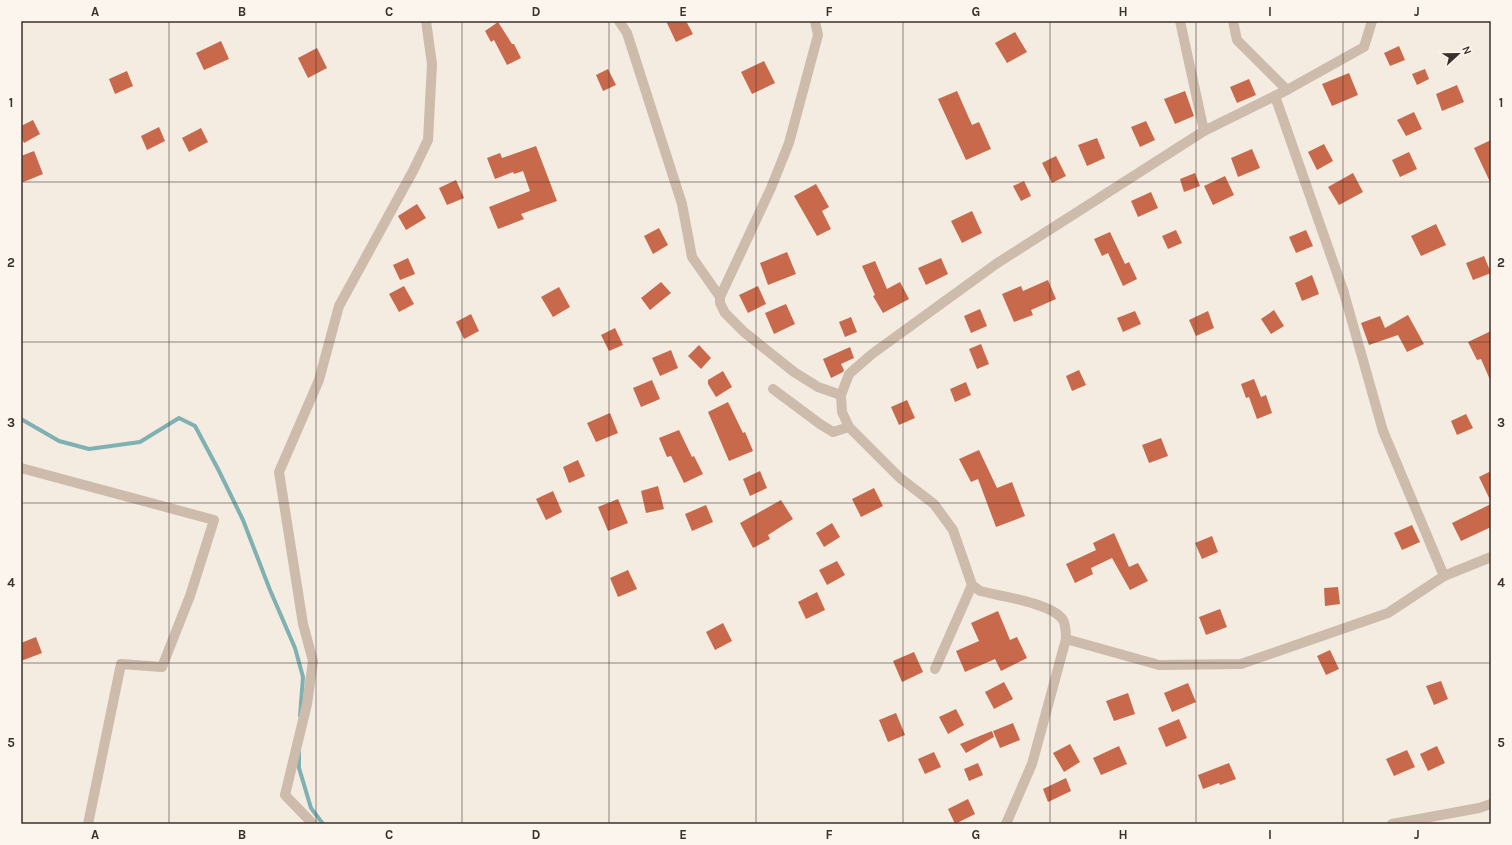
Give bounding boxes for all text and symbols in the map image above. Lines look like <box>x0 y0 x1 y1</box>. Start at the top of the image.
text: A <box>91 4 99 19</box>
text: B <box>238 4 246 19</box>
text: C <box>385 4 393 19</box>
text: D <box>532 4 541 19</box>
text: E <box>679 4 687 19</box>
text: F <box>825 4 833 19</box>
text: G <box>972 4 980 19</box>
text: H <box>1118 4 1128 19</box>
text: I <box>1268 4 1272 19</box>
text: J <box>1414 4 1420 19</box>
north arrow <box>1438 34 1478 74</box>
text: N <box>1459 44 1474 57</box>
text: 1 <box>9 95 13 110</box>
text: 1 <box>1499 95 1503 110</box>
text: 2 <box>7 255 15 270</box>
text: 2 <box>1497 255 1505 270</box>
text: 3 <box>7 415 15 430</box>
text: 3 <box>1497 415 1505 430</box>
text: 4 <box>7 575 15 590</box>
text: 4 <box>1497 575 1505 590</box>
text: 5 <box>7 735 15 750</box>
text: 5 <box>1497 735 1505 750</box>
text: A <box>91 827 99 842</box>
text: B <box>238 827 246 842</box>
text: C <box>385 827 393 842</box>
text: D <box>532 827 541 842</box>
text: E <box>679 827 687 842</box>
text: F <box>825 827 833 842</box>
text: G <box>972 827 980 842</box>
text: H <box>1118 827 1128 842</box>
text: I <box>1268 827 1272 842</box>
text: J <box>1414 827 1420 842</box>

